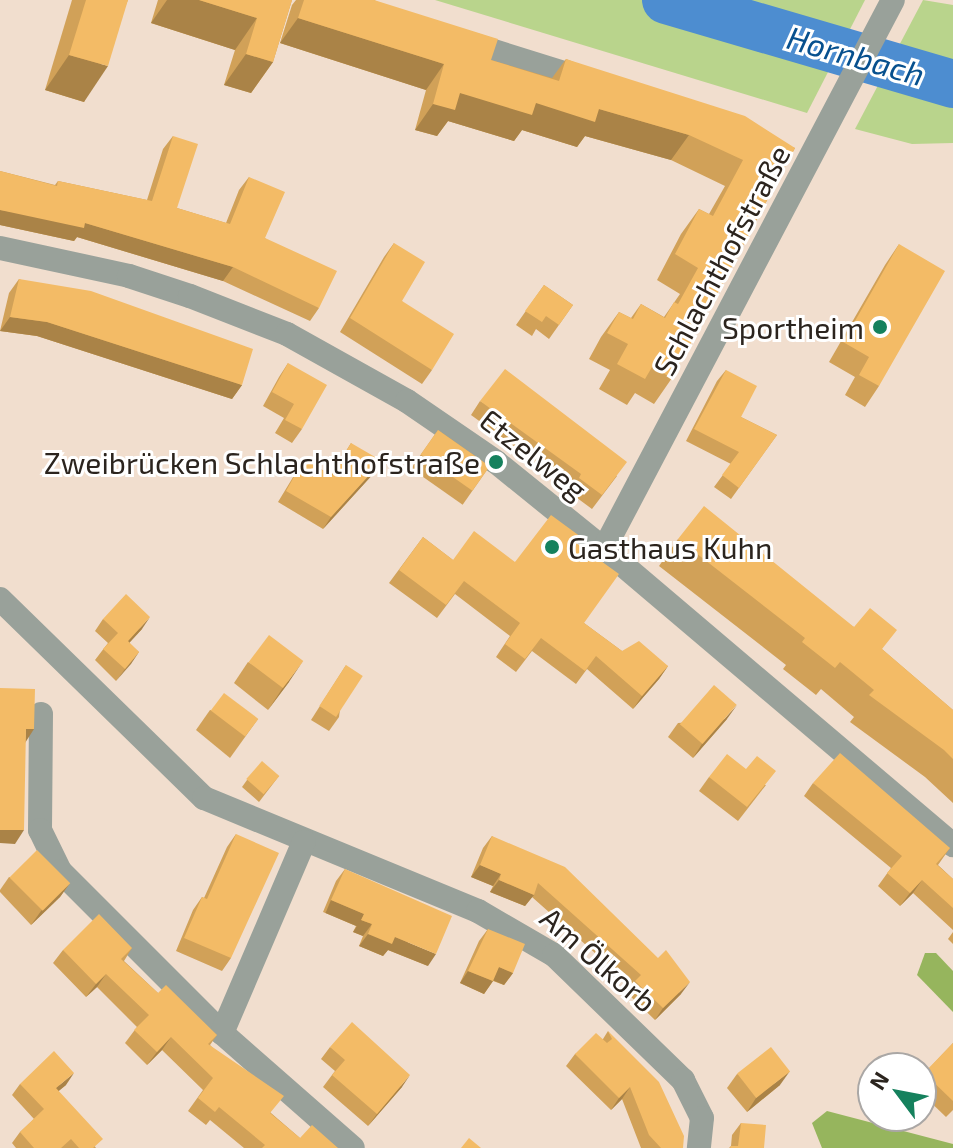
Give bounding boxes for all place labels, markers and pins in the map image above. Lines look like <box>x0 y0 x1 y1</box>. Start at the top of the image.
place label: Sportheim <box>722 309 864 345</box>
marker: Sportheim <box>871 318 889 336</box>
place label: Zweibrücken Schlachthofstraße <box>44 444 480 480</box>
marker: Zweibrücken Schlachthofstraße <box>487 453 505 471</box>
place label: Gasthaus Kuhn <box>568 529 772 565</box>
marker: Gasthaus Kuhn <box>543 538 561 556</box>

